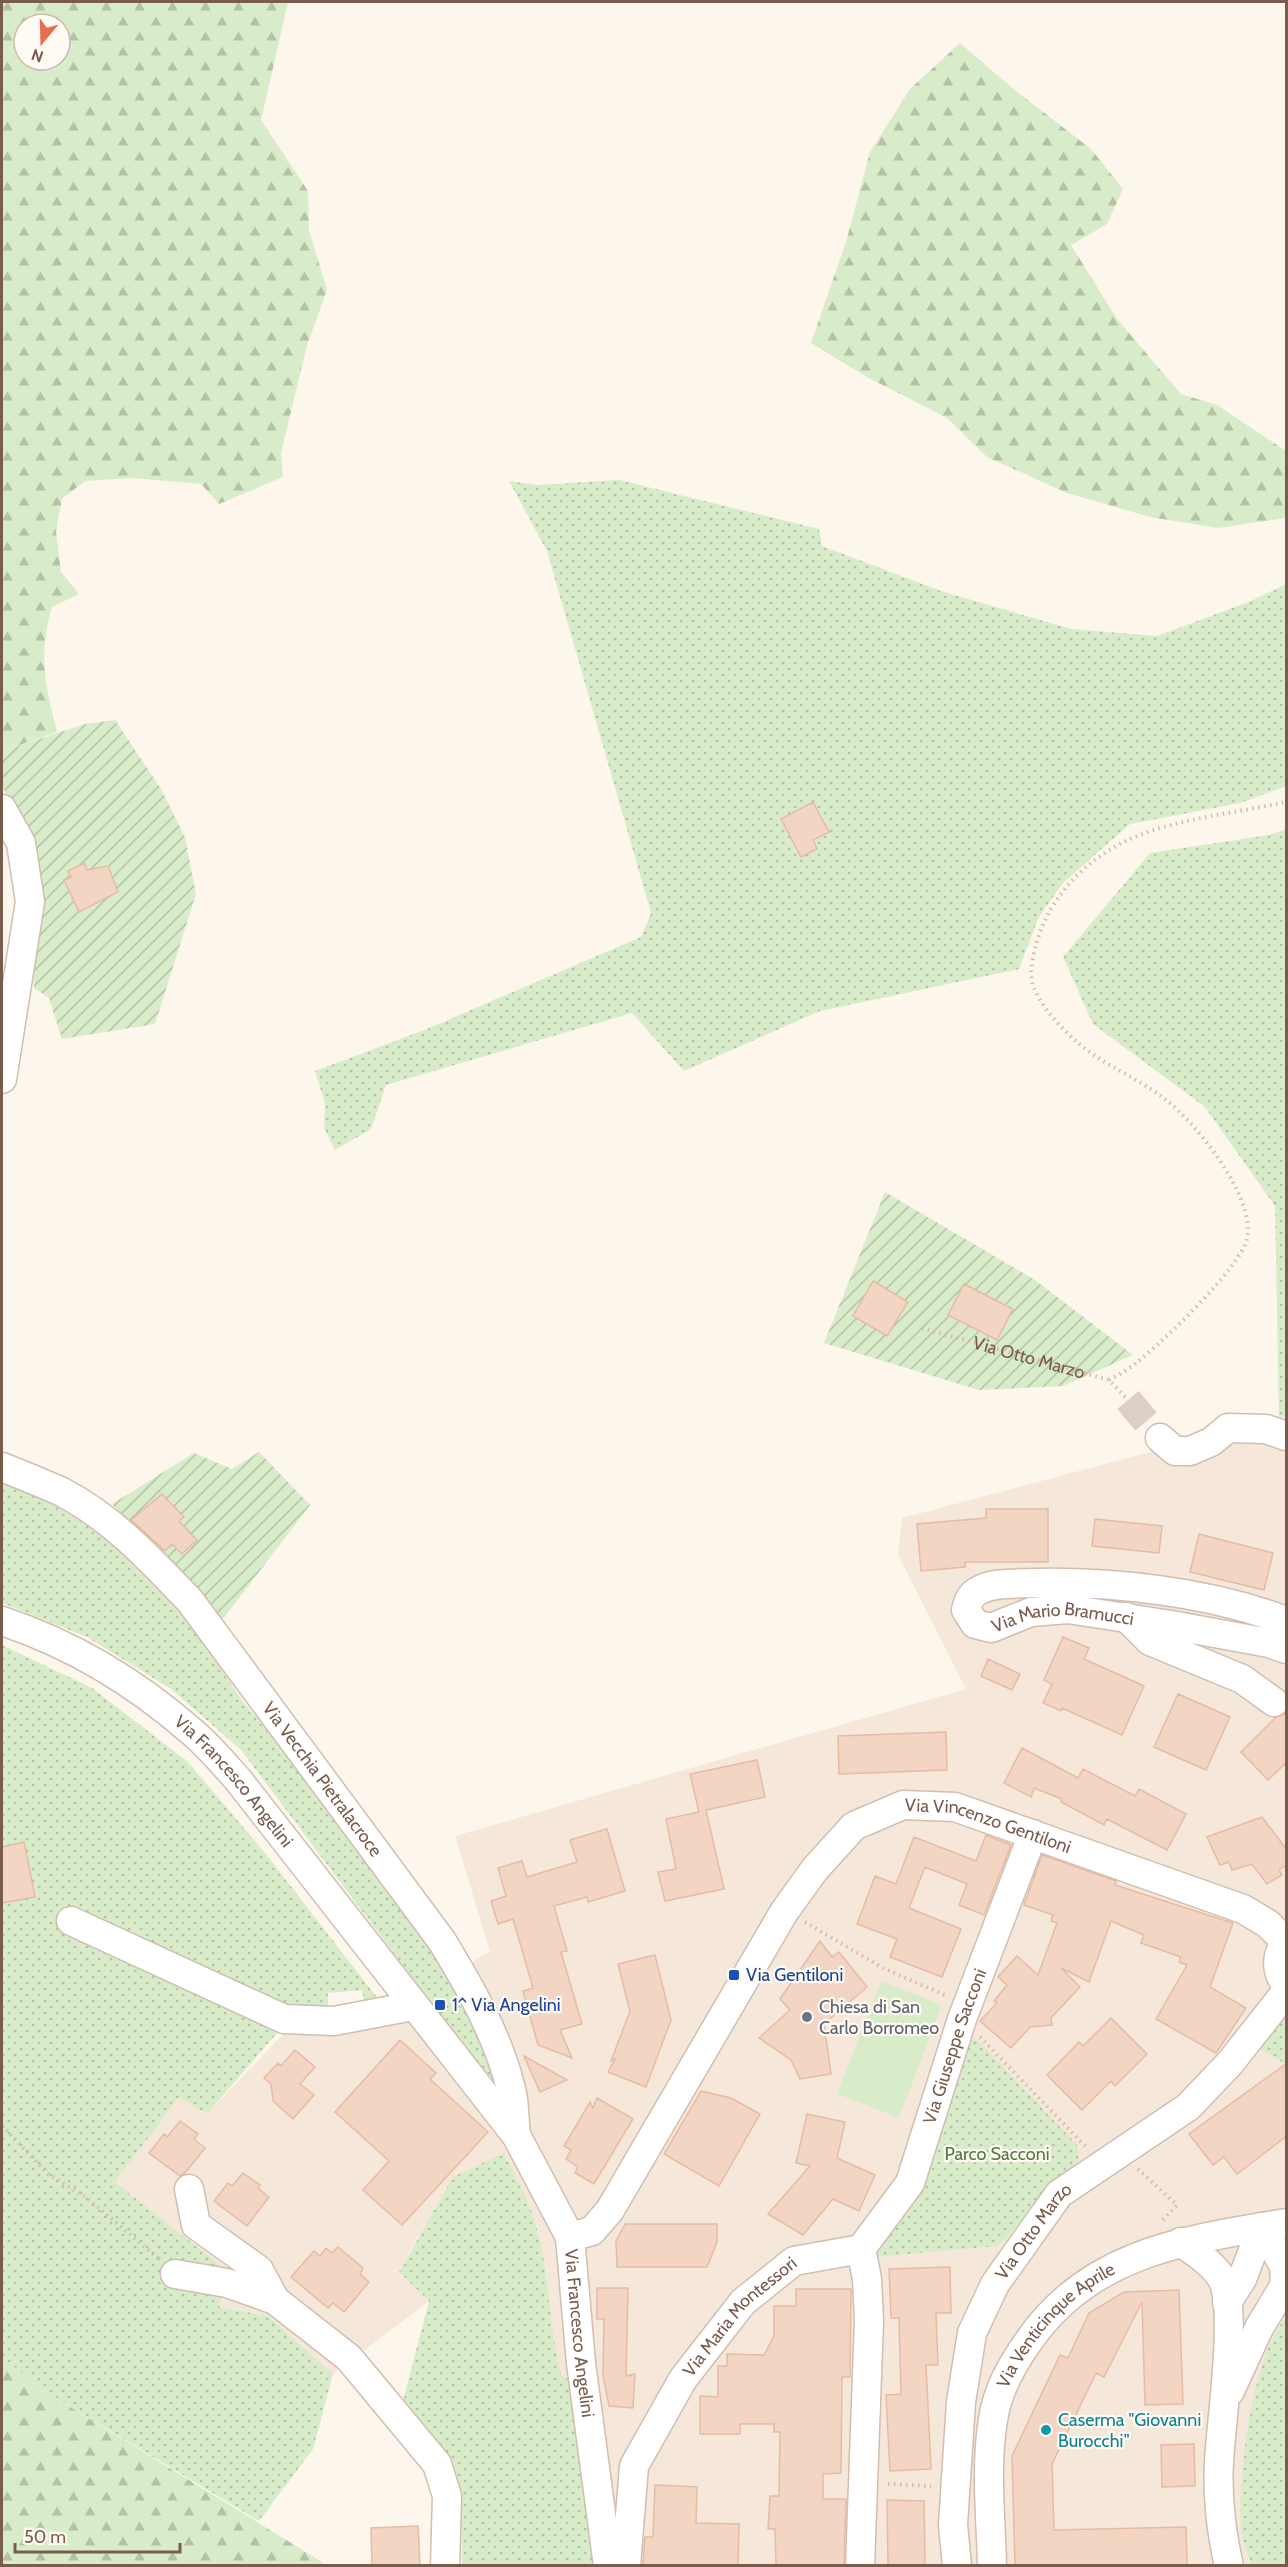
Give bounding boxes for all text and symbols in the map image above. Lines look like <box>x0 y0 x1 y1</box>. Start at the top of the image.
north arrow <box>12 12 72 72</box>
text: N <box>29 45 46 67</box>
street label: Via Otto Marzo <box>970 1332 1088 1384</box>
street label: Via Mario Bramucci <box>988 1598 1135 1638</box>
street label: Via Vecchia Pietralacroce <box>258 1698 387 1861</box>
street label: Via Francesco Angelini <box>170 1710 298 1852</box>
street label: Via Vincenzo Gentiloni <box>904 1794 1074 1858</box>
place label: Via Gentiloni <box>746 1964 843 1986</box>
street label: Via Giuseppe Sacconi <box>918 1966 991 2127</box>
marker: Via Gentiloni <box>727 1968 741 1982</box>
place label: 1^ Via Angelini <box>452 1994 561 2016</box>
place label: Chiesa di San Carlo Borromeo <box>819 1996 939 2039</box>
marker: 1^ Via Angelini <box>433 1998 447 2012</box>
marker: Chiesa di San Carlo Borromeo <box>800 2010 814 2024</box>
park label: Parco Sacconi <box>944 2143 1050 2165</box>
street label: Via Otto Marzo <box>991 2178 1076 2284</box>
street label: Via Francesco Angelini <box>560 2248 599 2419</box>
street label: Via Maria Montessori <box>678 2252 801 2381</box>
street label: Via Venticinque Aprile <box>992 2258 1118 2391</box>
place label: Caserma "Giovanni Burocchi" <box>1058 2409 1201 2452</box>
marker: Caserma "Giovanni Burocchi" <box>1039 2423 1053 2437</box>
scale bar <box>15 2516 180 2554</box>
text: 50 m <box>24 2526 66 2548</box>

